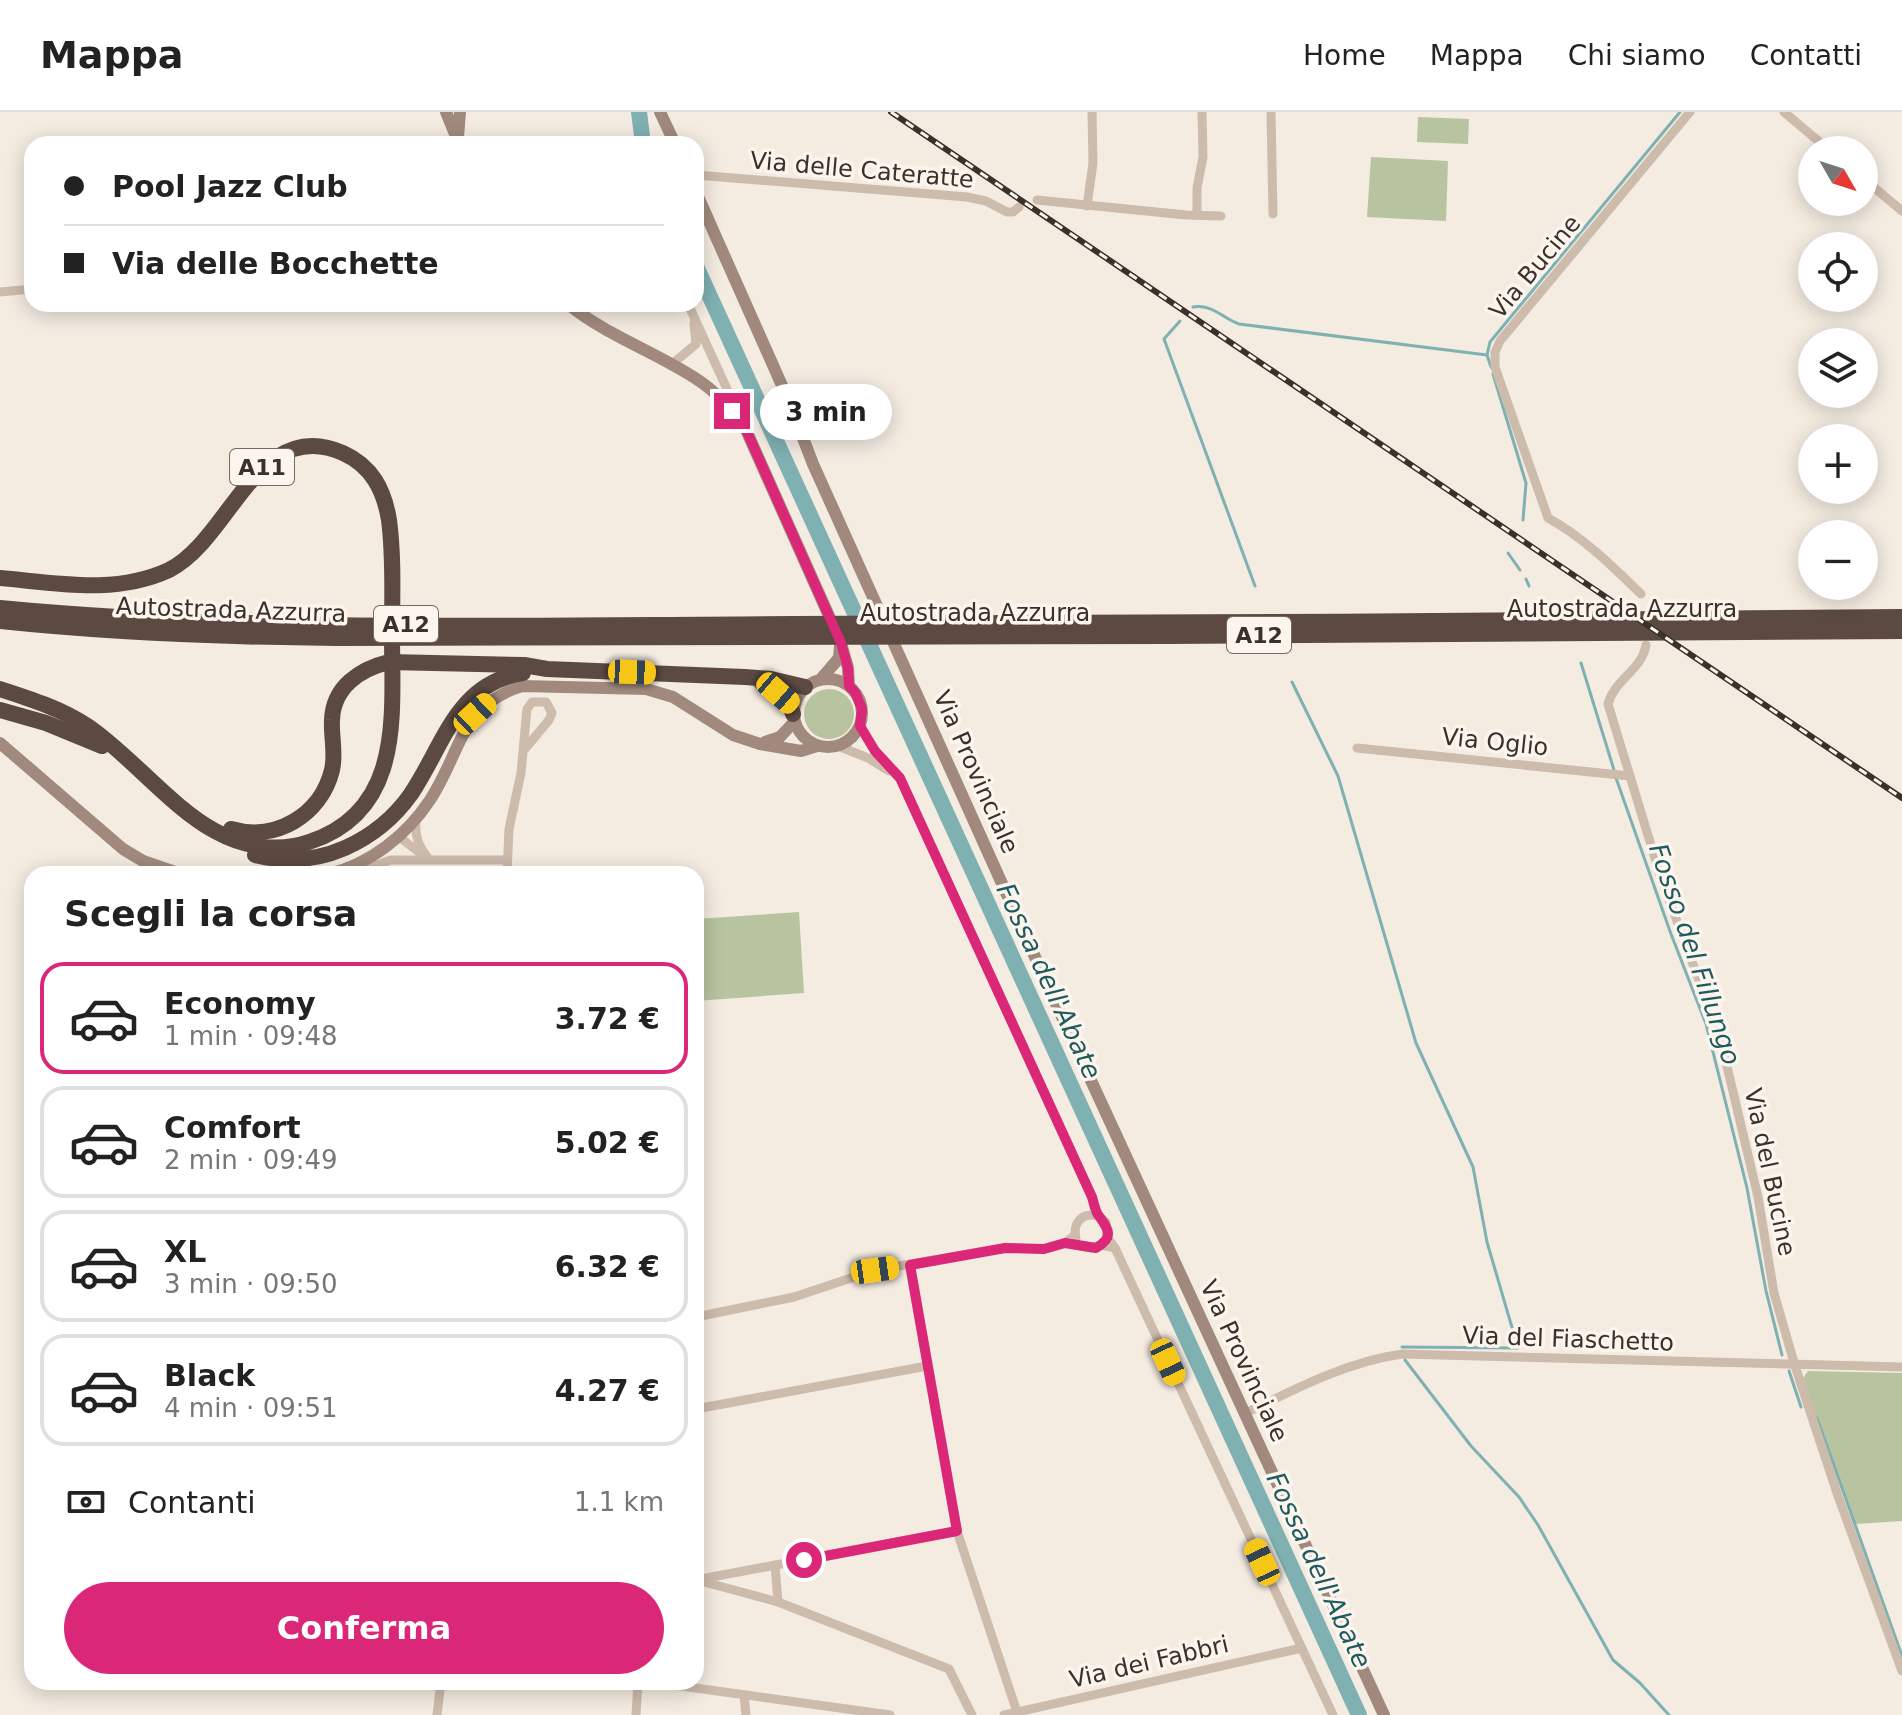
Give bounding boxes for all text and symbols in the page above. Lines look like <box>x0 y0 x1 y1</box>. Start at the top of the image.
text: Mappa <box>40 33 184 77</box>
text: Home <box>1303 39 1386 72</box>
text: Mappa <box>1430 39 1524 72</box>
text: Chi siamo <box>1568 39 1706 72</box>
text: Contatti <box>1750 39 1862 72</box>
north arrow <box>1798 136 1878 216</box>
map controls <box>1798 136 1878 600</box>
street label: Via delle Cateratte <box>749 146 975 194</box>
text: Pool Jazz Club <box>112 169 348 204</box>
street label: Via Bucine <box>1484 210 1586 324</box>
button: locate <box>1798 232 1878 312</box>
text: Via delle Bocchette <box>112 246 439 281</box>
button: layers <box>1798 328 1878 408</box>
callout: 3 min <box>760 383 892 439</box>
route end <box>714 393 750 429</box>
text: 3 min <box>785 397 867 427</box>
button: + <box>1798 424 1878 504</box>
road number: A11 <box>230 449 294 485</box>
button: − <box>1798 520 1878 600</box>
street label: Autostrada Azzurra <box>115 592 347 628</box>
street label: Autostrada Azzurra <box>1507 595 1737 623</box>
street label: Autostrada Azzurra <box>860 599 1090 627</box>
road number: A12 <box>374 606 438 642</box>
road number: A12 <box>1227 617 1291 653</box>
car <box>608 659 656 685</box>
car <box>752 668 804 718</box>
street label: Via Provinciale <box>928 686 1024 858</box>
car <box>449 689 501 739</box>
street label: Via Oglio <box>1440 722 1550 762</box>
water label: Fosso del Fillungo <box>1643 839 1747 1069</box>
water label: Fossa dell'Abate <box>990 878 1108 1084</box>
text: Scegli la corsa <box>64 893 357 934</box>
icon: car <box>68 982 140 1054</box>
text: Economy <box>164 986 316 1021</box>
text: 3.72 € <box>555 1001 660 1036</box>
text: 1 min · 09:48 <box>164 1021 338 1051</box>
street label: Via del Bucine <box>1739 1086 1801 1258</box>
icon: car <box>68 1106 140 1178</box>
text: Comfort <box>164 1110 301 1145</box>
text: 5.02 € <box>555 1125 660 1160</box>
text: 2 min · 09:49 <box>164 1145 338 1175</box>
icon: car <box>68 1230 140 1302</box>
text: XL <box>164 1234 206 1269</box>
text: 6.32 € <box>555 1249 660 1284</box>
car <box>850 1255 900 1285</box>
text: 3 min · 09:50 <box>164 1269 338 1299</box>
street label: Via Provinciale <box>1194 1276 1294 1446</box>
street label: Via del Fiaschetto <box>1462 1321 1674 1357</box>
car <box>1147 1335 1189 1389</box>
icon: car <box>68 1354 140 1426</box>
text: Black <box>164 1358 255 1393</box>
text: 4.27 € <box>555 1373 660 1408</box>
text: 4 min · 09:51 <box>164 1393 338 1423</box>
water label: Fossa dell'Abate <box>1260 1467 1378 1673</box>
icon: cash <box>64 1480 108 1524</box>
text: Contanti <box>128 1485 256 1520</box>
text: 1.1 km <box>574 1487 664 1517</box>
car <box>1241 1535 1283 1589</box>
route start <box>786 1542 822 1578</box>
button: Conferma <box>64 1582 664 1674</box>
street label: Via dei Fabbri <box>1067 1630 1231 1694</box>

